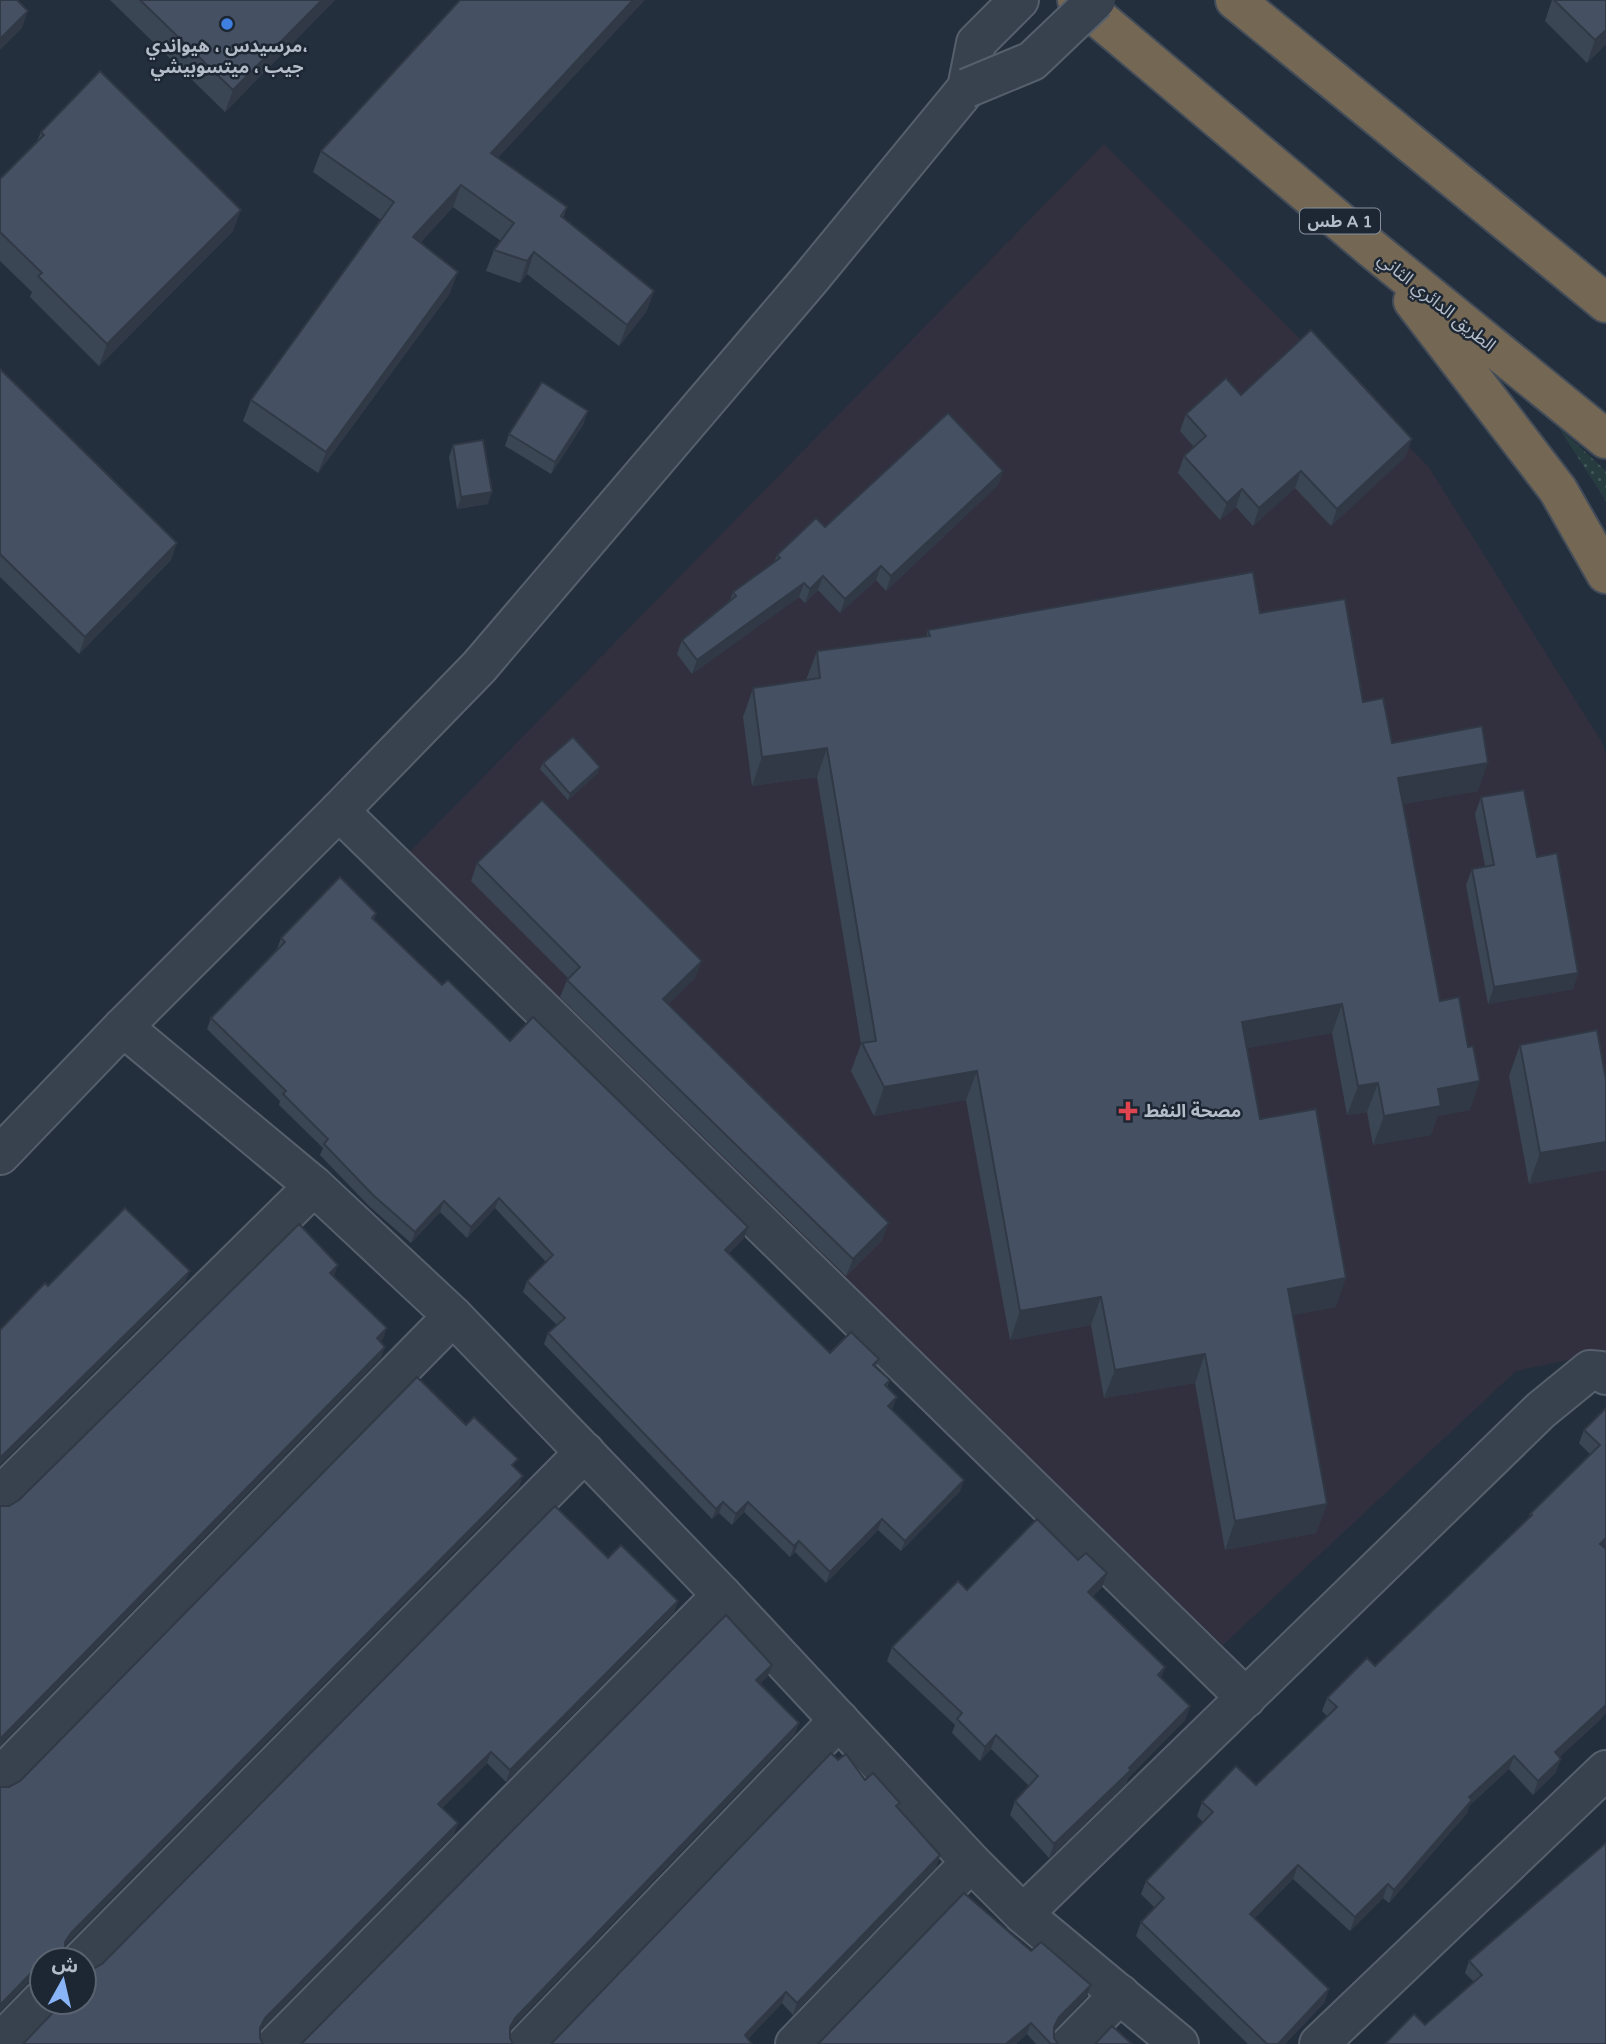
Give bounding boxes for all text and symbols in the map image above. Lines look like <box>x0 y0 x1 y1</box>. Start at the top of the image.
marker: مرسيدس ، هيواندي، جيب ، ميتسوبيشي <box>219 16 235 32</box>
place label: مرسيدس ، هيواندي، جيب ، ميتسوبيشي <box>146 35 308 81</box>
road number: طس A 1 <box>1300 209 1380 234</box>
street label: الطريق الدائري الثاني <box>1372 248 1500 358</box>
place label: مصحة النفط <box>1144 1100 1241 1122</box>
marker: مصحة النفط <box>1118 1101 1138 1121</box>
north arrow <box>28 1946 98 2016</box>
text: ش <box>51 1952 80 1978</box>

